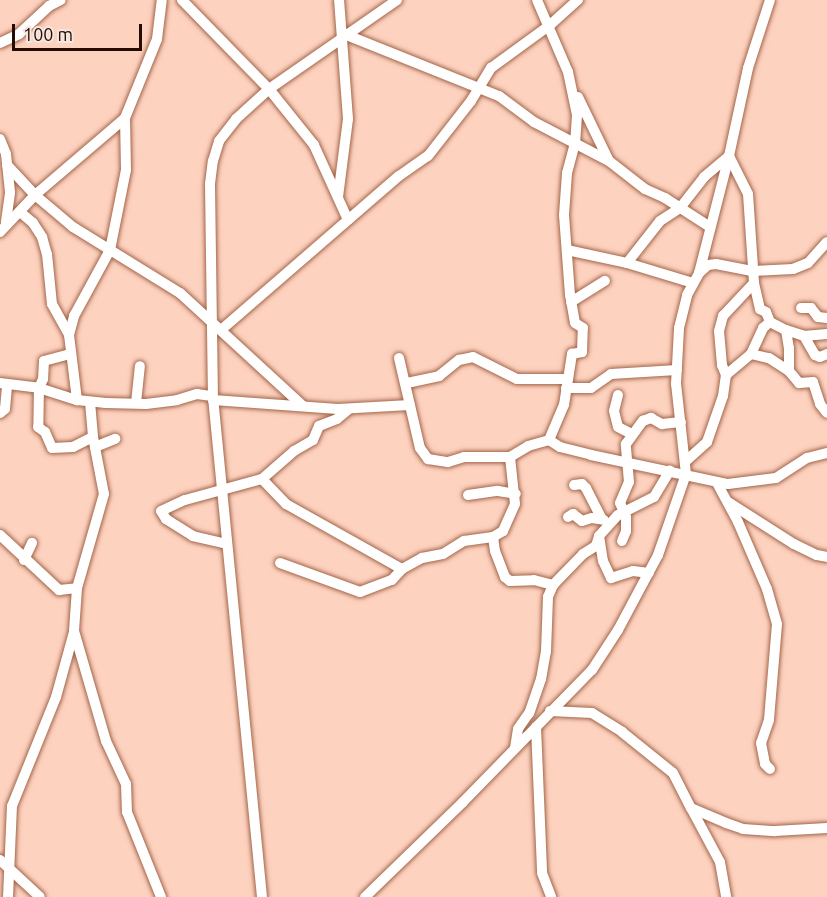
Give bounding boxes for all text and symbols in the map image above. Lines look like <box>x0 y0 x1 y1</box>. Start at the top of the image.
scale bar <box>15 12 146 50</box>
text: 100 m <box>23 24 73 44</box>

